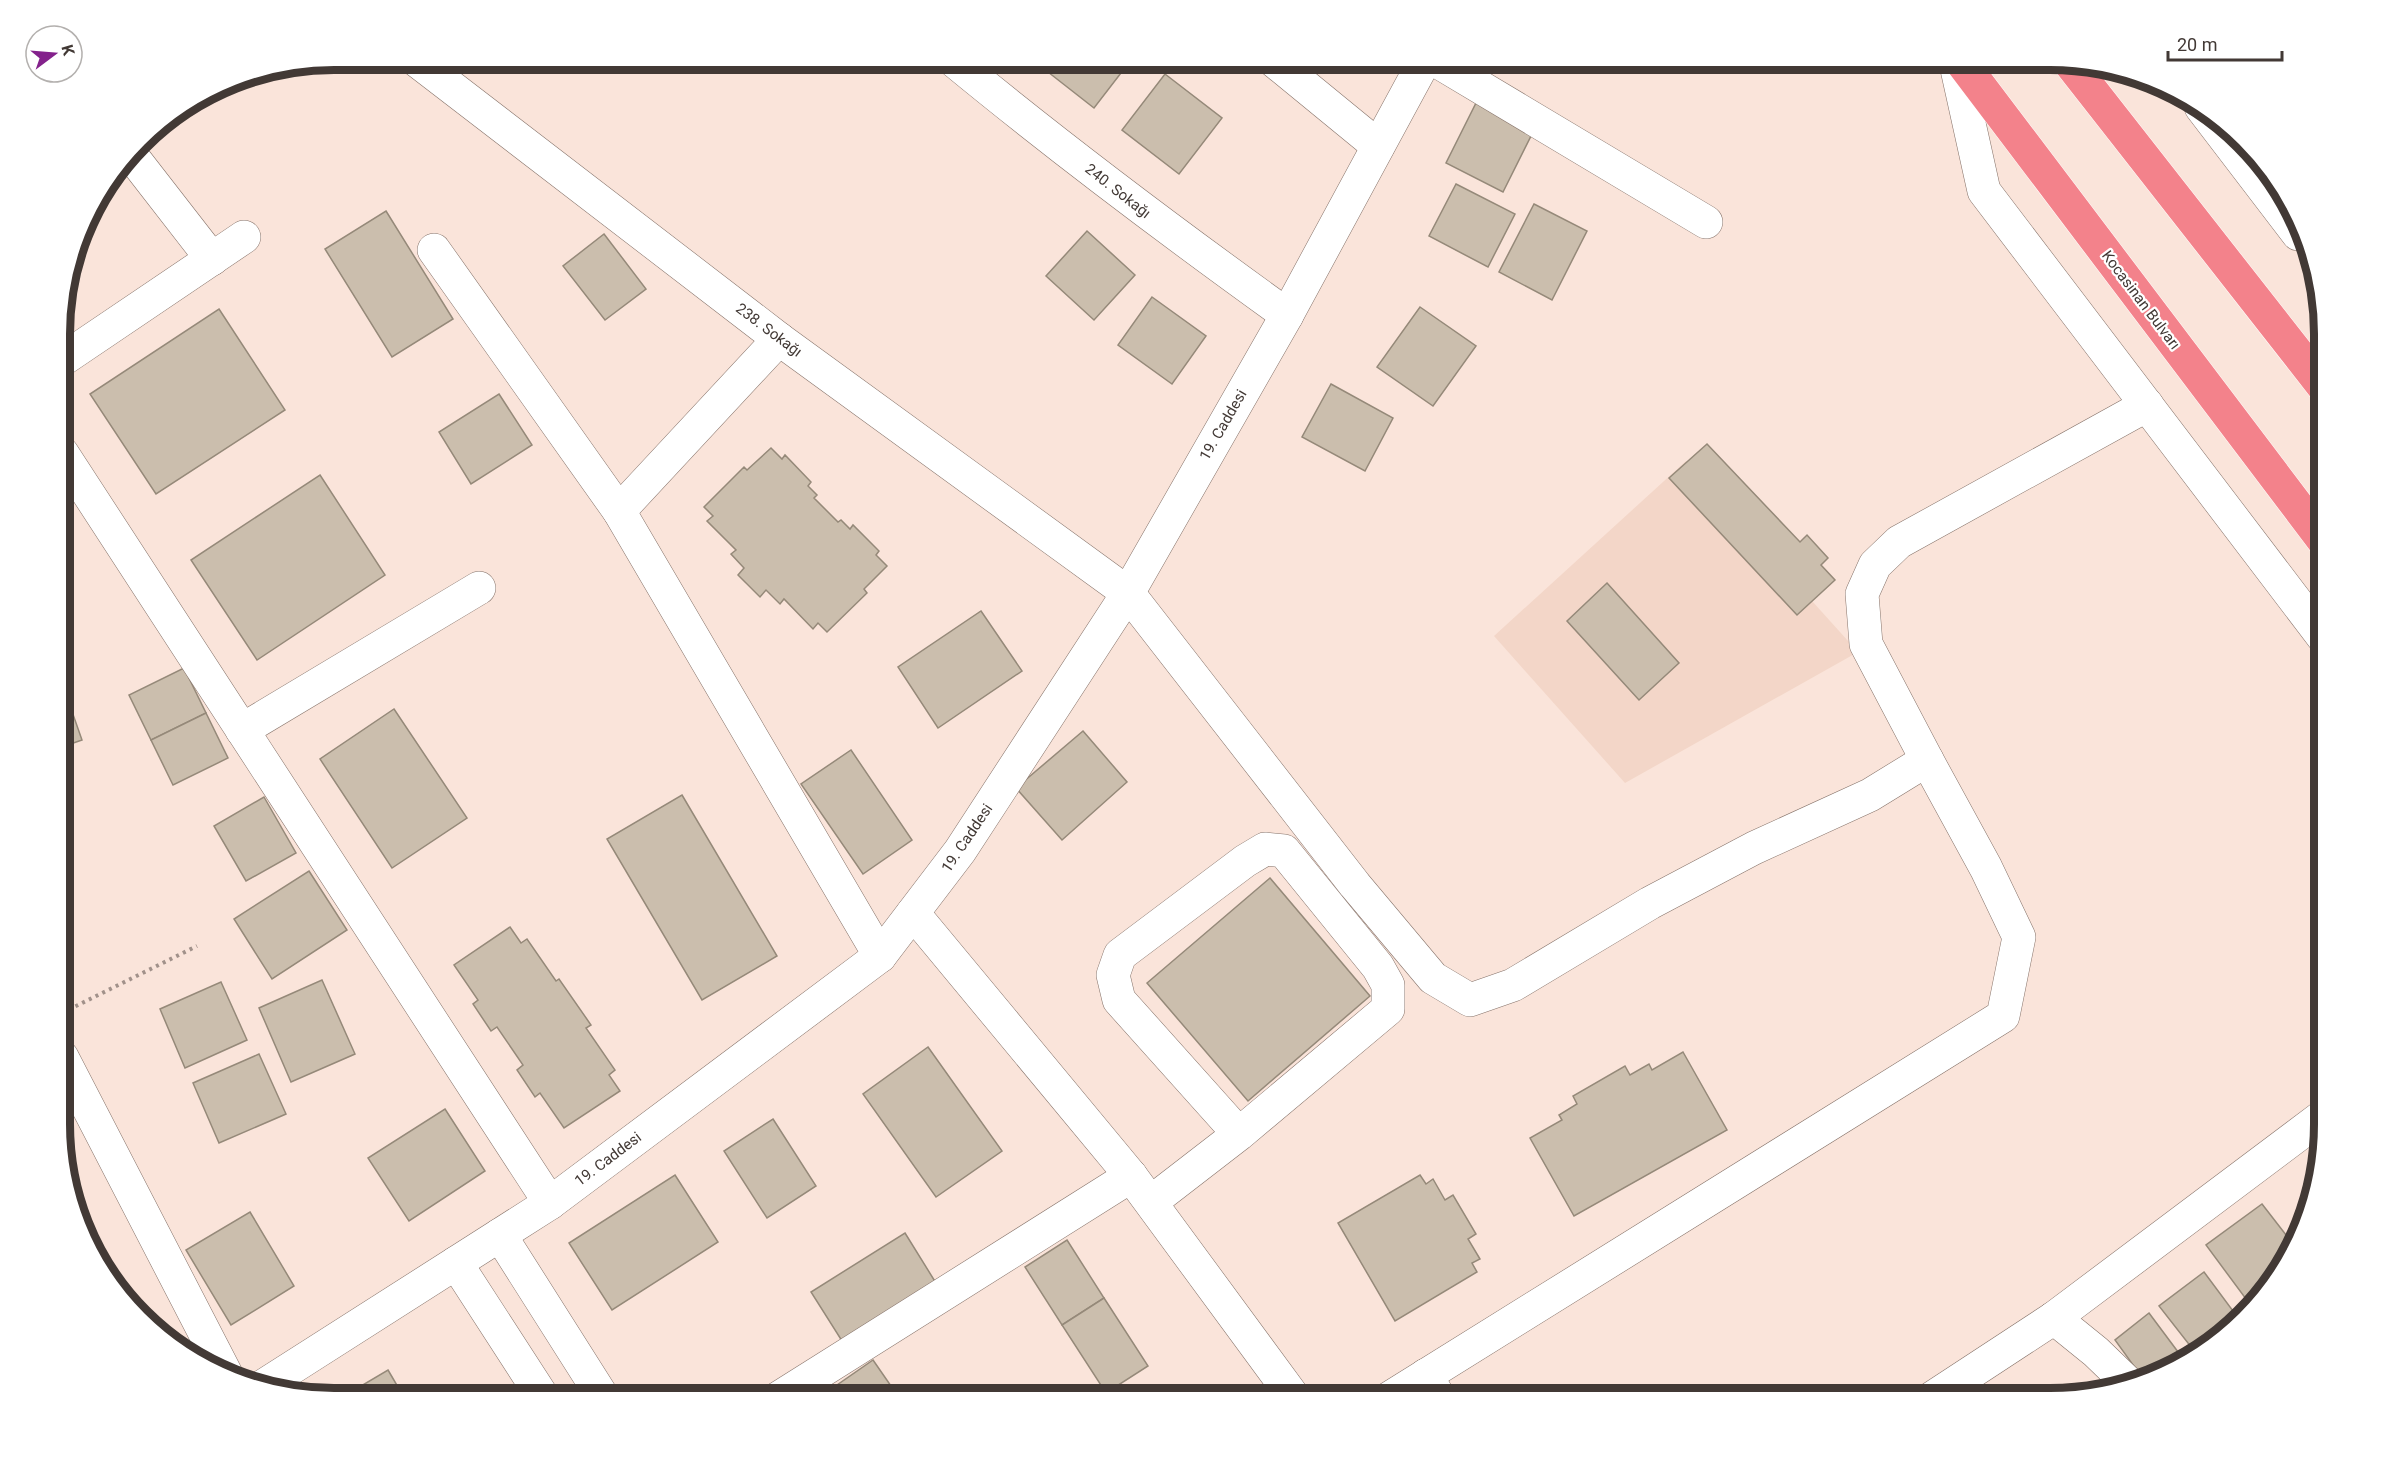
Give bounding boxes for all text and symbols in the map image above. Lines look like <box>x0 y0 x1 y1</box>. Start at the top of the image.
north arrow <box>24 24 84 84</box>
scale bar <box>2168 24 2282 62</box>
text: 20 m <box>2177 34 2217 55</box>
text: K <box>57 42 79 58</box>
street label: 240. Sokağı <box>1082 160 1154 222</box>
street label: Kocasinan Bulvarı <box>2098 247 2184 353</box>
street label: 238. Sokağı <box>732 299 806 361</box>
street label: 19. Caddesi <box>1196 386 1250 464</box>
street label: 19. Caddesi <box>938 800 996 876</box>
street label: 19. Caddesi <box>571 1128 645 1190</box>

